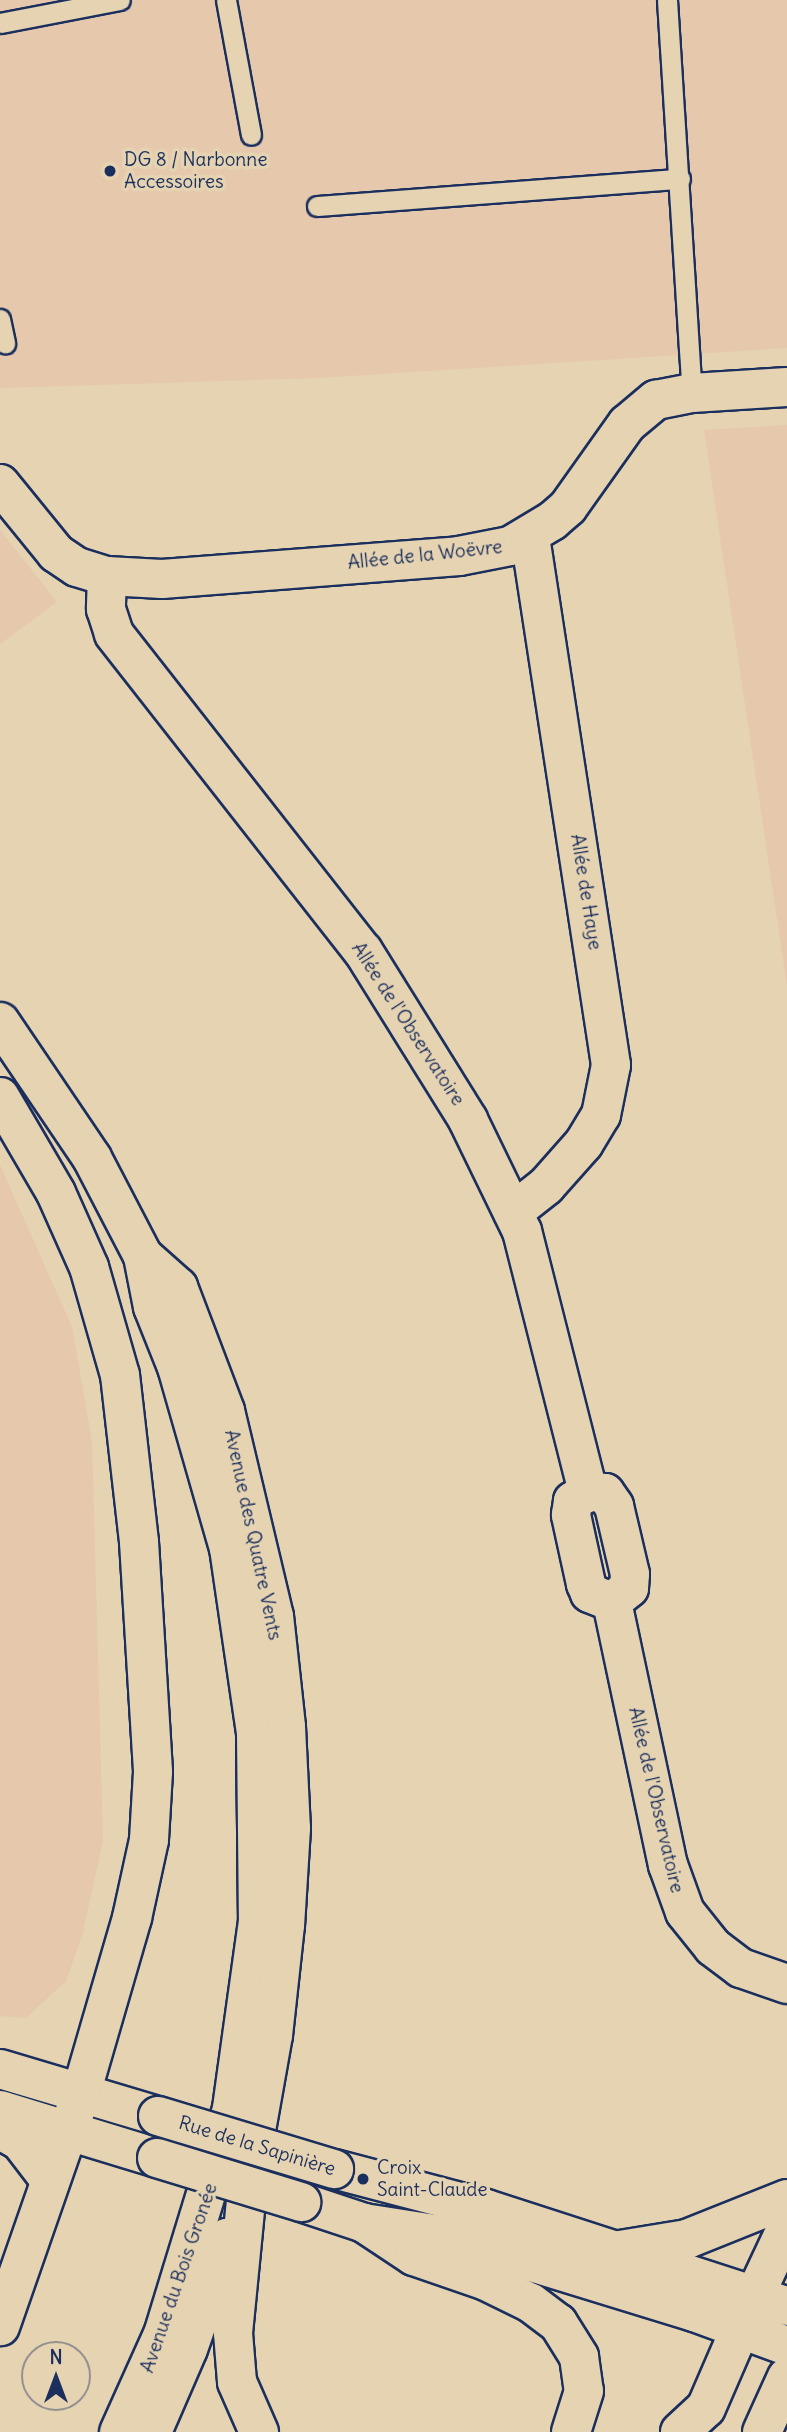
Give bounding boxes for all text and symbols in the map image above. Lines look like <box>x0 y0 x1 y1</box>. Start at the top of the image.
place label: DG 8 / Narbonne Accessoires <box>124 149 268 193</box>
marker: DG 8 / Narbonne Accessoires <box>102 163 118 179</box>
street label: Allée de la Woëvre <box>347 536 503 574</box>
street label: Allée de Haye <box>566 832 606 952</box>
street label: Allée de l'Observatoire <box>347 938 469 1110</box>
street label: Avenue des Quatre Vents <box>220 1428 286 1642</box>
street label: Allée de l'Observatoire <box>624 1705 688 1895</box>
street label: Rue de la Sapinière <box>176 2111 338 2181</box>
place label: Croix Saint-Claude <box>377 2157 487 2201</box>
marker: Croix Saint-Claude <box>355 2171 371 2187</box>
street label: Avenue du Bois Gronée <box>136 2180 222 2376</box>
north arrow <box>21 2341 91 2411</box>
text: N <box>49 2345 63 2369</box>

